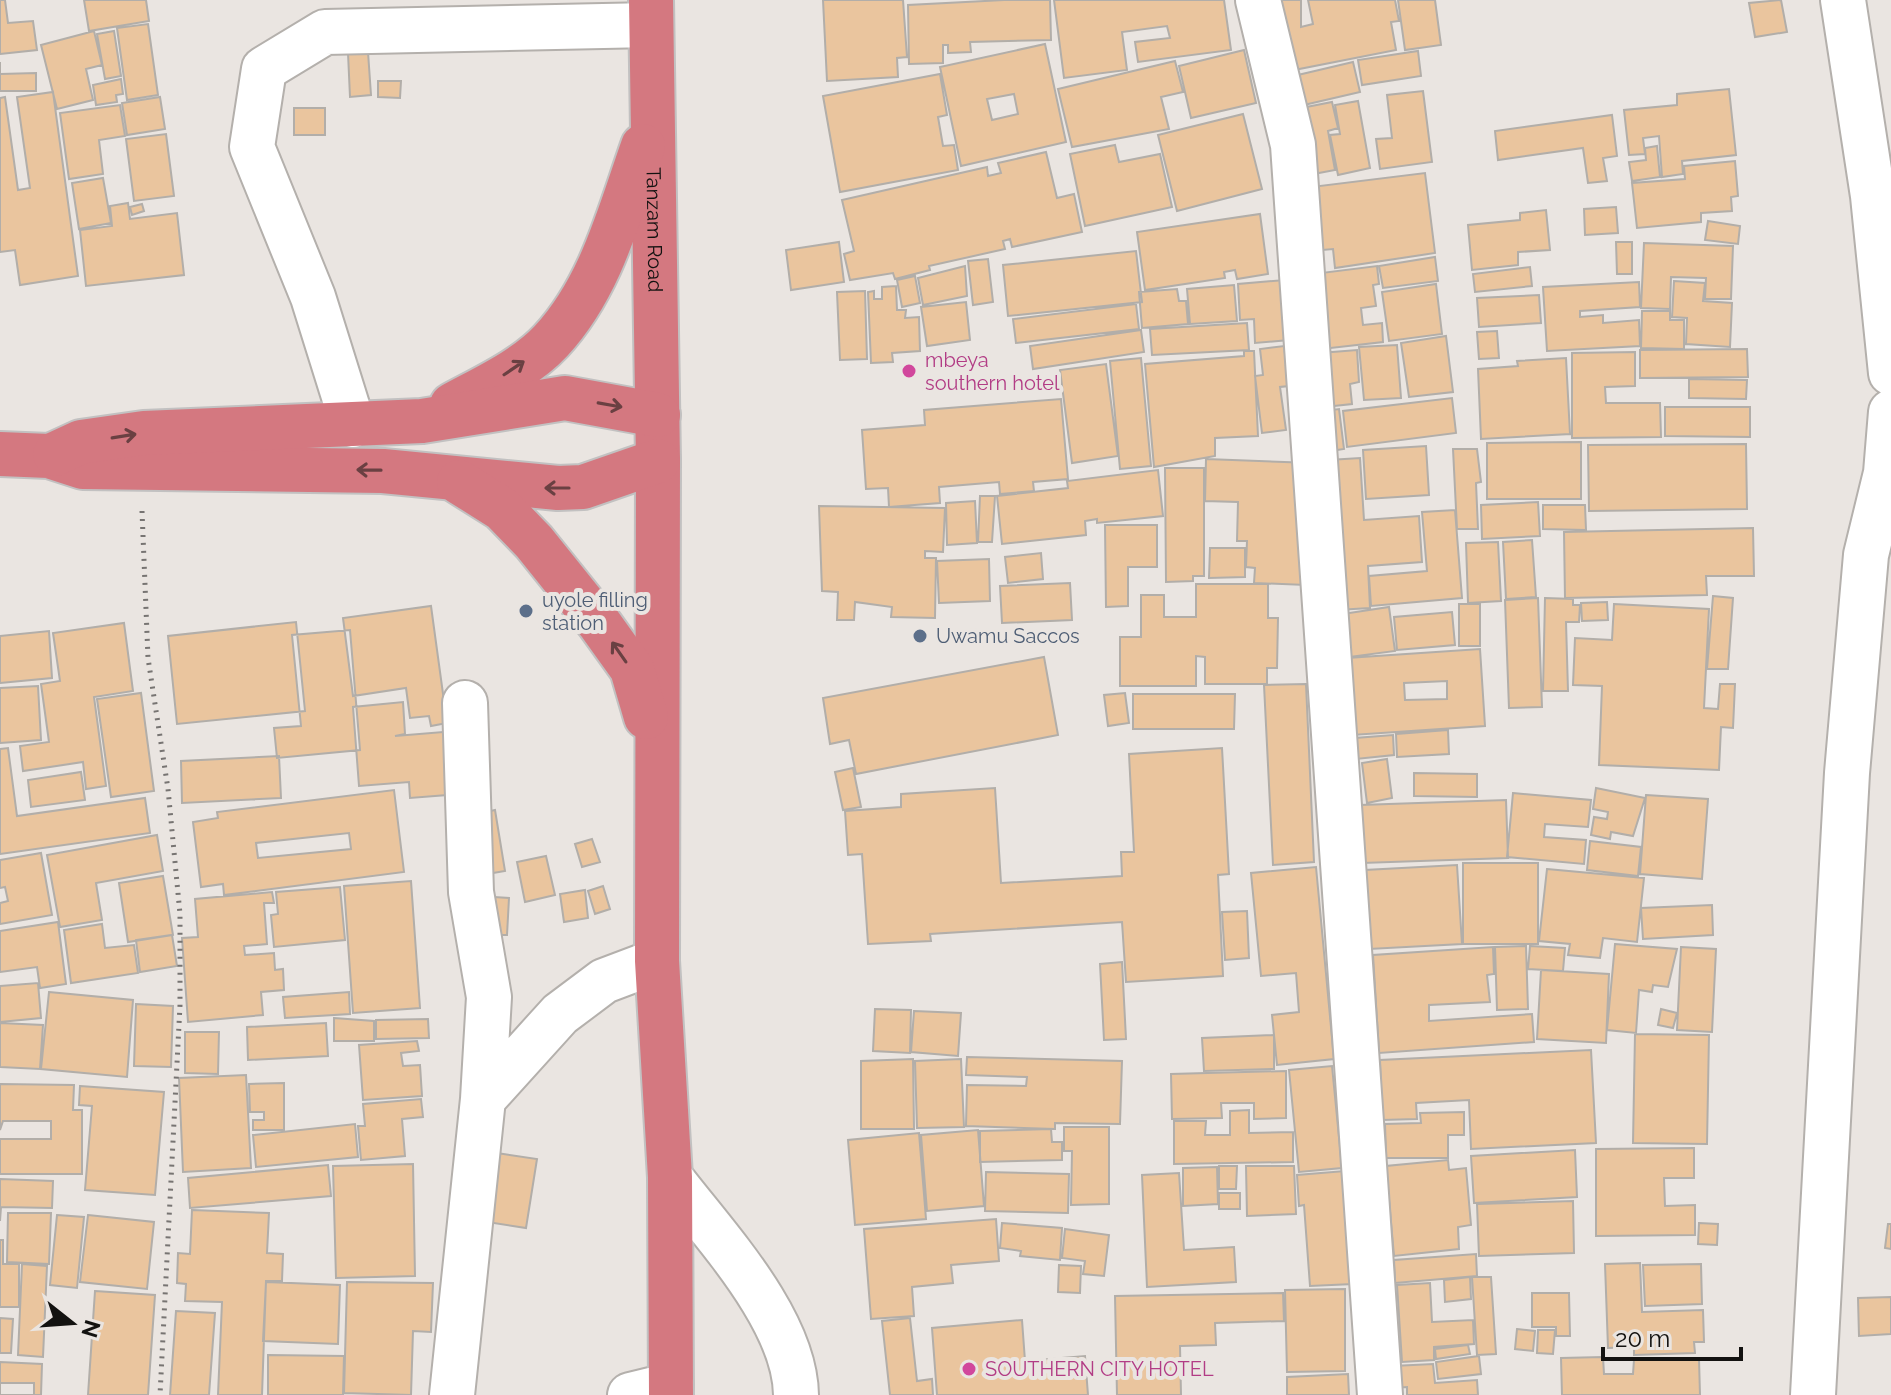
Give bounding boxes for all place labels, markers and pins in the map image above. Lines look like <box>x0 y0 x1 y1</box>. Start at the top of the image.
place label: mbeya southern hotel <box>925 348 1060 395</box>
marker: mbeya southern hotel <box>900 362 918 380</box>
place label: uyole filling station <box>542 588 648 635</box>
marker: uyole filling station <box>517 602 535 620</box>
place label: Uwamu Saccos <box>936 624 1080 648</box>
marker: Uwamu Saccos <box>911 627 929 645</box>
place label: SOUTHERN CITY HOTEL <box>985 1357 1214 1381</box>
marker: SOUTHERN CITY HOTEL <box>960 1360 978 1378</box>

